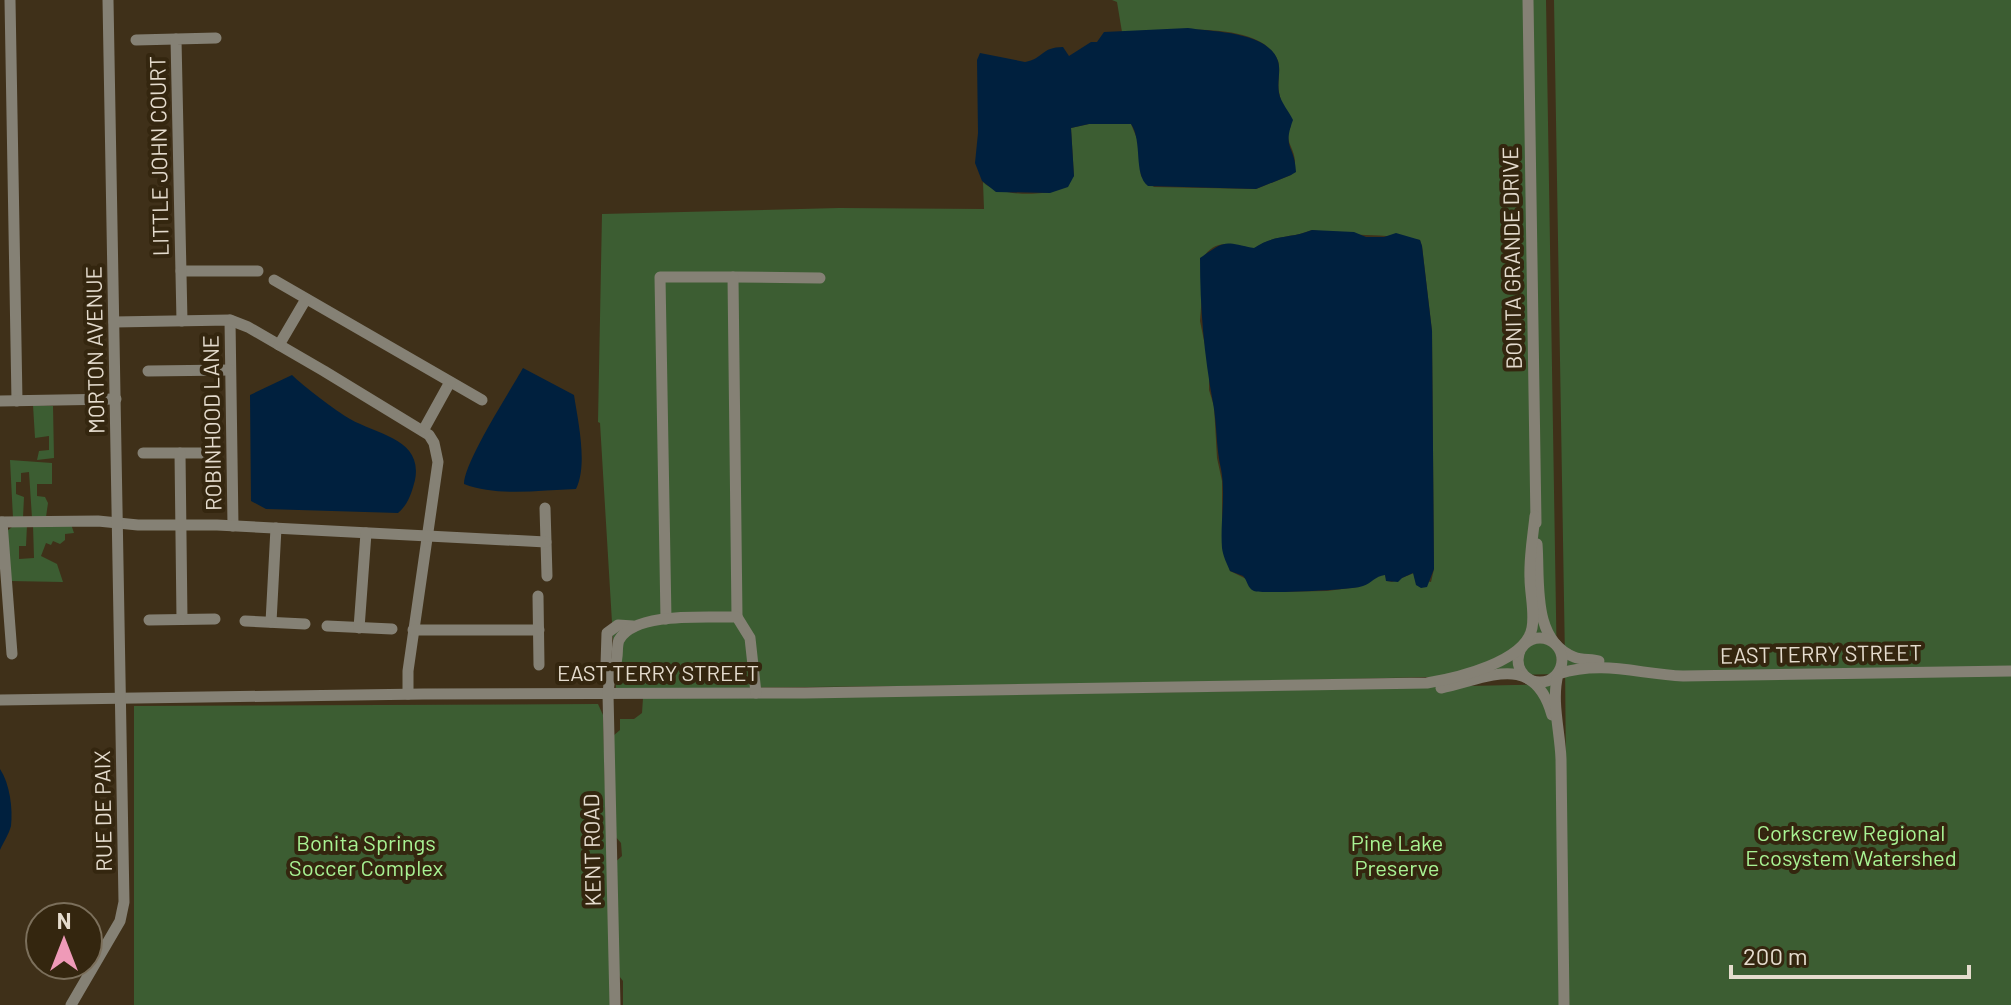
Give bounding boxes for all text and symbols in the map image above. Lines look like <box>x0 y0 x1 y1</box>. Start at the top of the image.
street label: LITTLE JOHN COURT <box>143 56 173 256</box>
street label: BONITA GRANDE DRIVE <box>1496 146 1526 370</box>
street label: MORTON AVENUE <box>80 266 108 434</box>
street label: ROBINHOOD LANE <box>196 335 226 511</box>
street label: EAST TERRY STREET <box>1720 638 1922 668</box>
street label: EAST TERRY STREET <box>557 659 759 685</box>
street label: RUE DE PAIX <box>88 750 116 872</box>
street label: KENT ROAD <box>577 793 605 907</box>
park label: Corkscrew Regional Ecosystem Watershed <box>1745 819 1957 870</box>
park label: Bonita Springs Soccer Complex <box>289 829 443 880</box>
park label: Pine Lake Preserve <box>1351 829 1443 880</box>
north arrow <box>24 901 104 981</box>
text: N <box>57 907 71 933</box>
scale bar <box>1731 929 1969 979</box>
text: 200 m <box>1743 941 1808 970</box>

